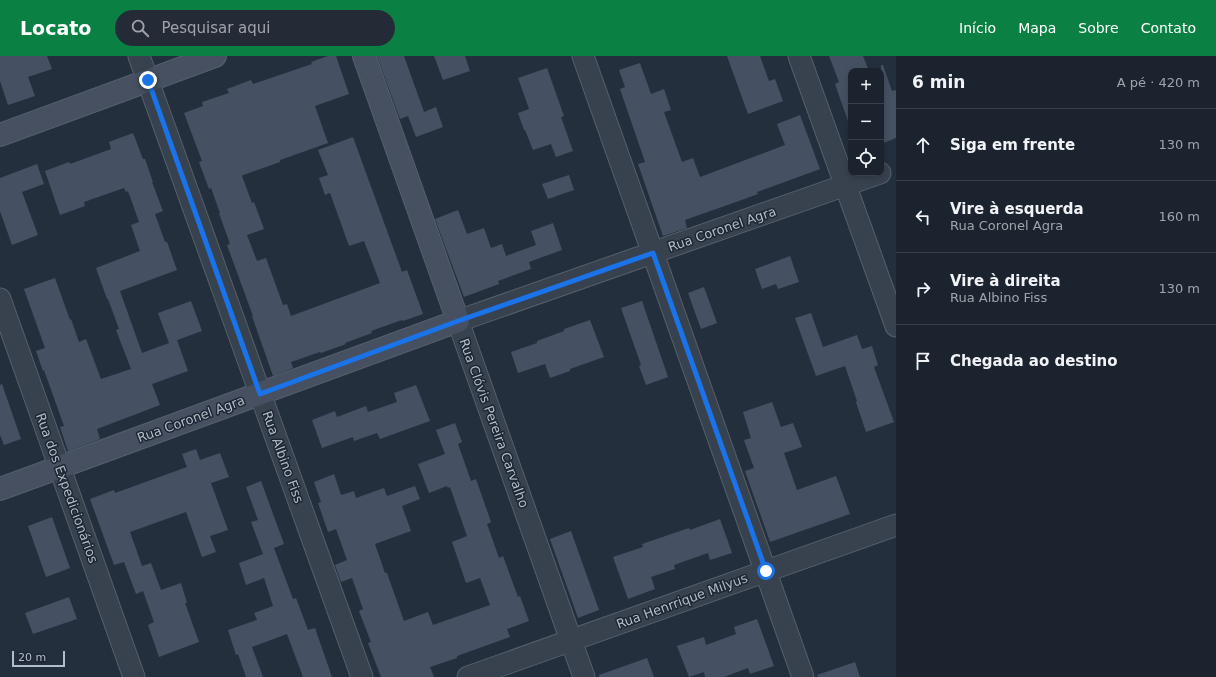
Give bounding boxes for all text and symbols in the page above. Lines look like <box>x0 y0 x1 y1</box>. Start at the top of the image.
search box <box>115 10 395 46</box>
text: Locato <box>20 17 91 39</box>
icon: search <box>129 17 151 39</box>
text: Pesquisar aqui <box>161 19 270 37</box>
text: Início <box>959 20 996 36</box>
text: Mapa <box>1018 20 1056 36</box>
text: Sobre <box>1078 20 1119 36</box>
text: Contato <box>1141 20 1196 36</box>
map controls <box>848 68 884 176</box>
button: + <box>848 68 884 104</box>
route end <box>139 71 157 89</box>
text: 6 min <box>912 72 965 92</box>
text: A pé · 420 m <box>1117 75 1200 90</box>
button: − <box>848 104 884 140</box>
icon: ahead <box>912 134 934 156</box>
text: Siga em frente <box>950 136 1075 154</box>
text: 130 m <box>1158 137 1200 152</box>
button: locate <box>848 140 884 176</box>
text: Vire à esquerda <box>950 200 1084 218</box>
street label: Rua Coronel Agra <box>666 203 778 255</box>
icon: left <box>912 206 934 228</box>
text: 160 m <box>1158 209 1200 224</box>
text: Rua Coronel Agra <box>950 218 1063 233</box>
text: Vire à direita <box>950 272 1061 290</box>
icon: right <box>912 278 934 300</box>
text: 130 m <box>1158 281 1200 296</box>
text: Rua Albino Fiss <box>950 290 1047 305</box>
street label: Rua Clóvis Pereira Carvalho <box>456 336 532 510</box>
icon: arrive <box>912 350 934 372</box>
text: Chegada ao destino <box>950 352 1118 370</box>
street label: Rua Coronel Agra <box>135 393 247 445</box>
street label: Rua Albino Fiss <box>259 409 307 505</box>
street label: Rua dos Expedicionários <box>33 411 101 565</box>
route start <box>757 562 775 580</box>
street label: Rua Henrrique Milyus <box>614 570 750 632</box>
scale bar <box>12 649 65 668</box>
text: 20 m <box>18 651 46 664</box>

